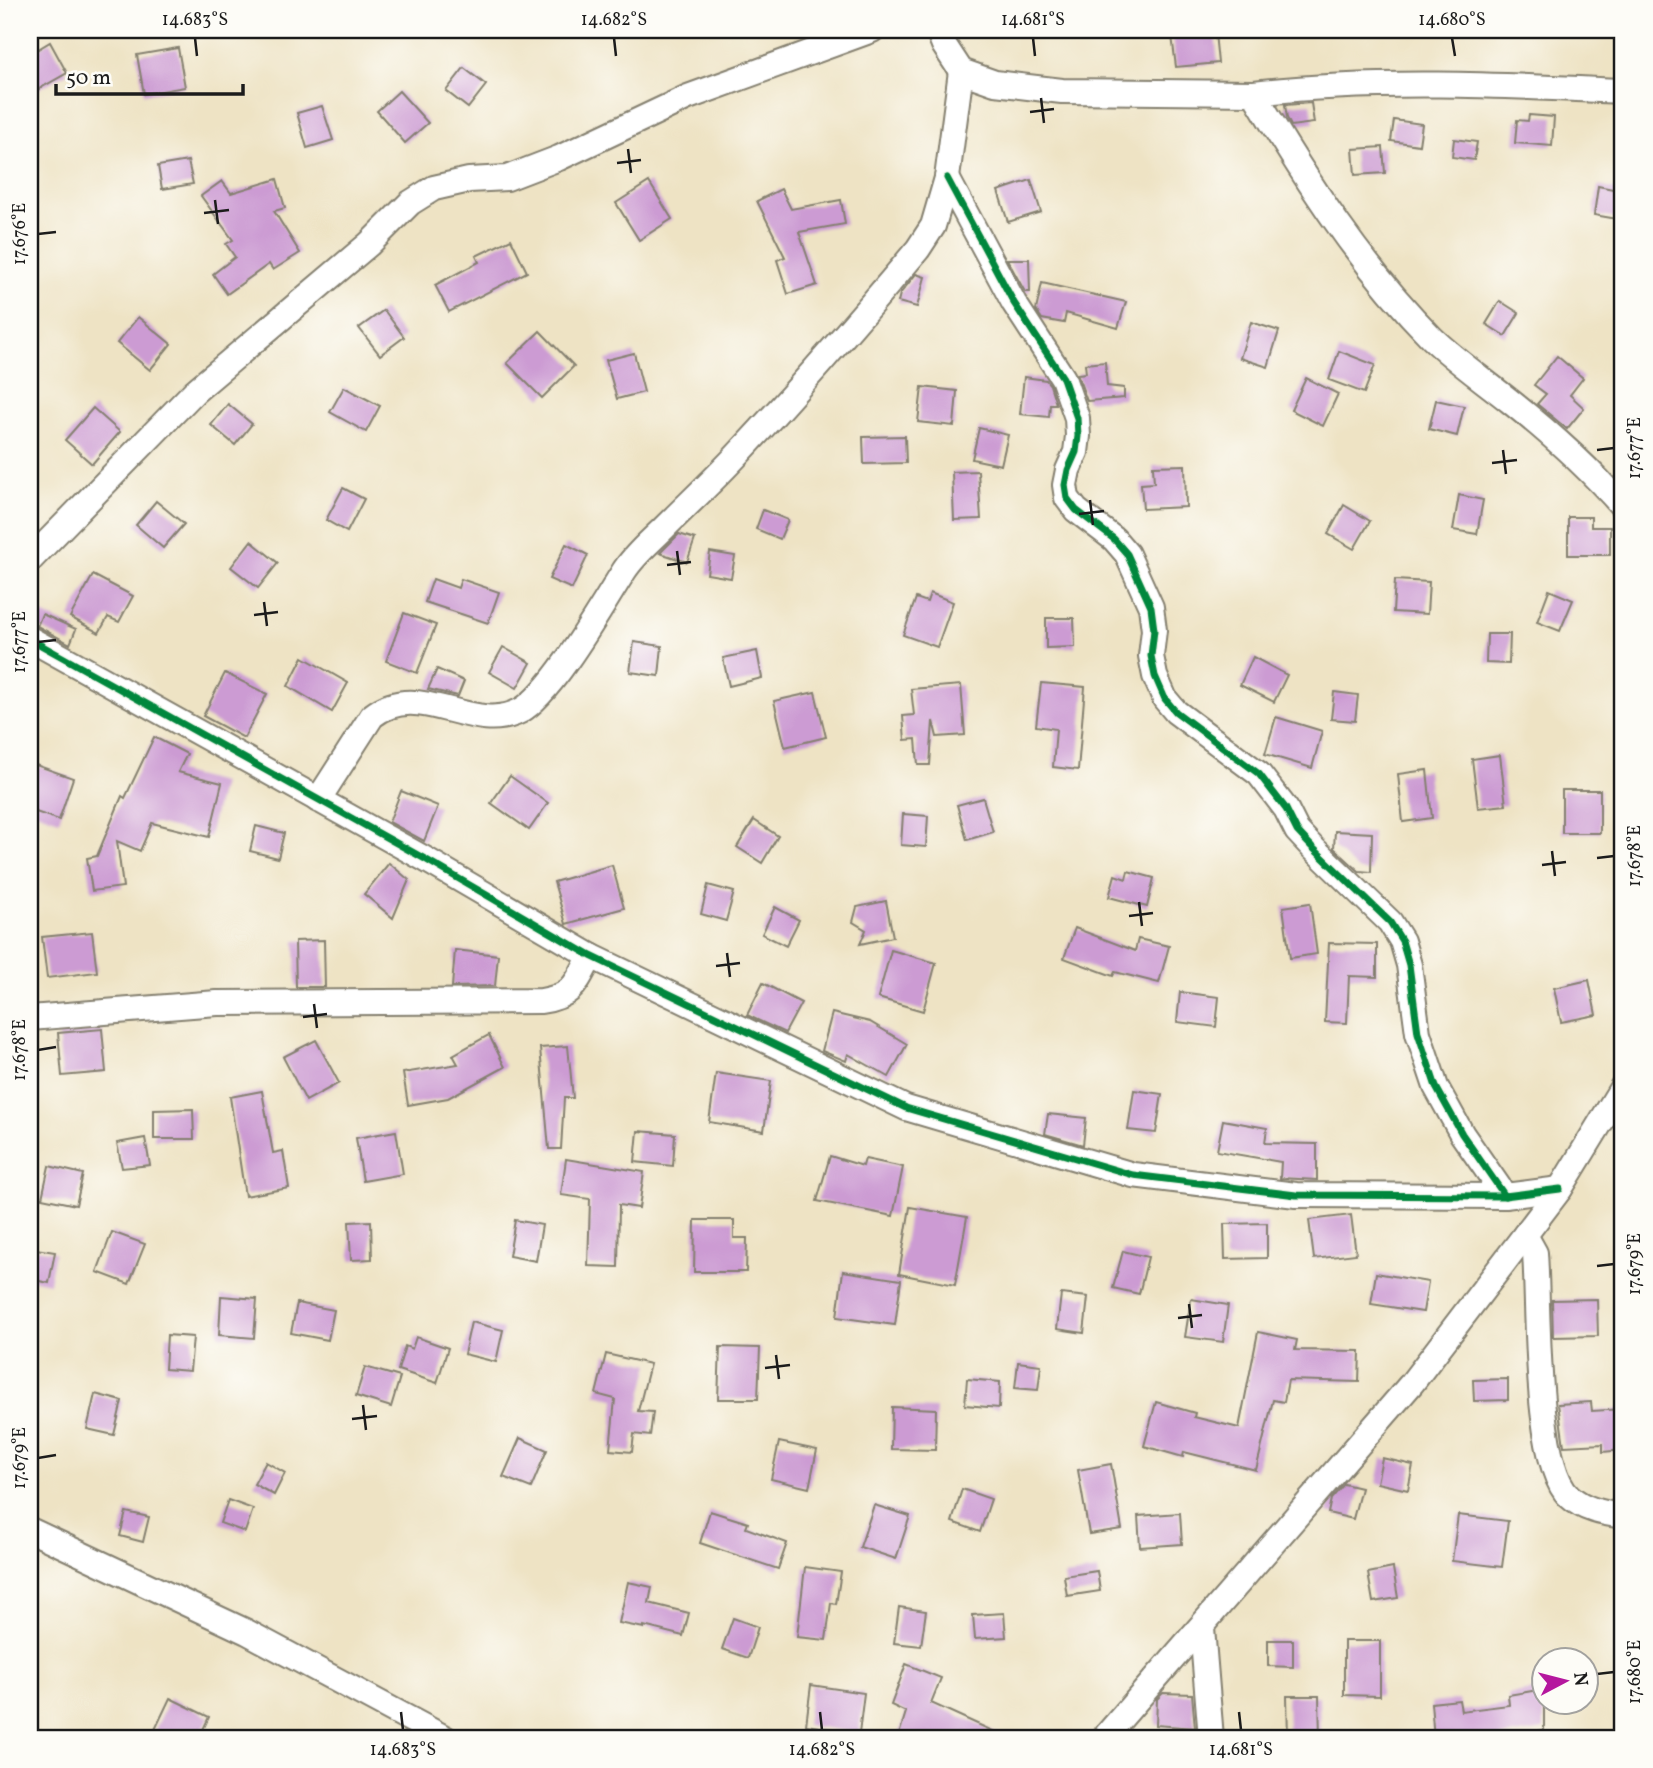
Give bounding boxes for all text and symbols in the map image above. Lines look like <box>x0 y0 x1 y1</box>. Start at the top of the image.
text: 14.683°S <box>162 8 228 33</box>
text: 14.682°S <box>581 8 647 33</box>
text: 14.681°S <box>1001 8 1065 33</box>
text: 14.680°S <box>1418 8 1486 33</box>
scale bar <box>56 52 243 96</box>
text: 50 m <box>66 64 111 93</box>
text: 17.676°E <box>8 202 33 265</box>
text: 17.677°E <box>1623 417 1648 479</box>
text: 17.677°E <box>8 611 33 673</box>
text: 17.678°E <box>1623 825 1648 887</box>
text: 17.678°E <box>8 1019 33 1081</box>
text: 17.679°E <box>1623 1233 1648 1295</box>
text: 17.679°E <box>8 1427 33 1489</box>
text: 17.680°E <box>1623 1640 1648 1704</box>
north arrow <box>1530 1646 1600 1716</box>
text: N <box>1566 1671 1594 1688</box>
text: 14.683°S <box>370 1738 436 1763</box>
text: 14.682°S <box>789 1738 855 1763</box>
text: 14.681°S <box>1209 1738 1273 1763</box>

